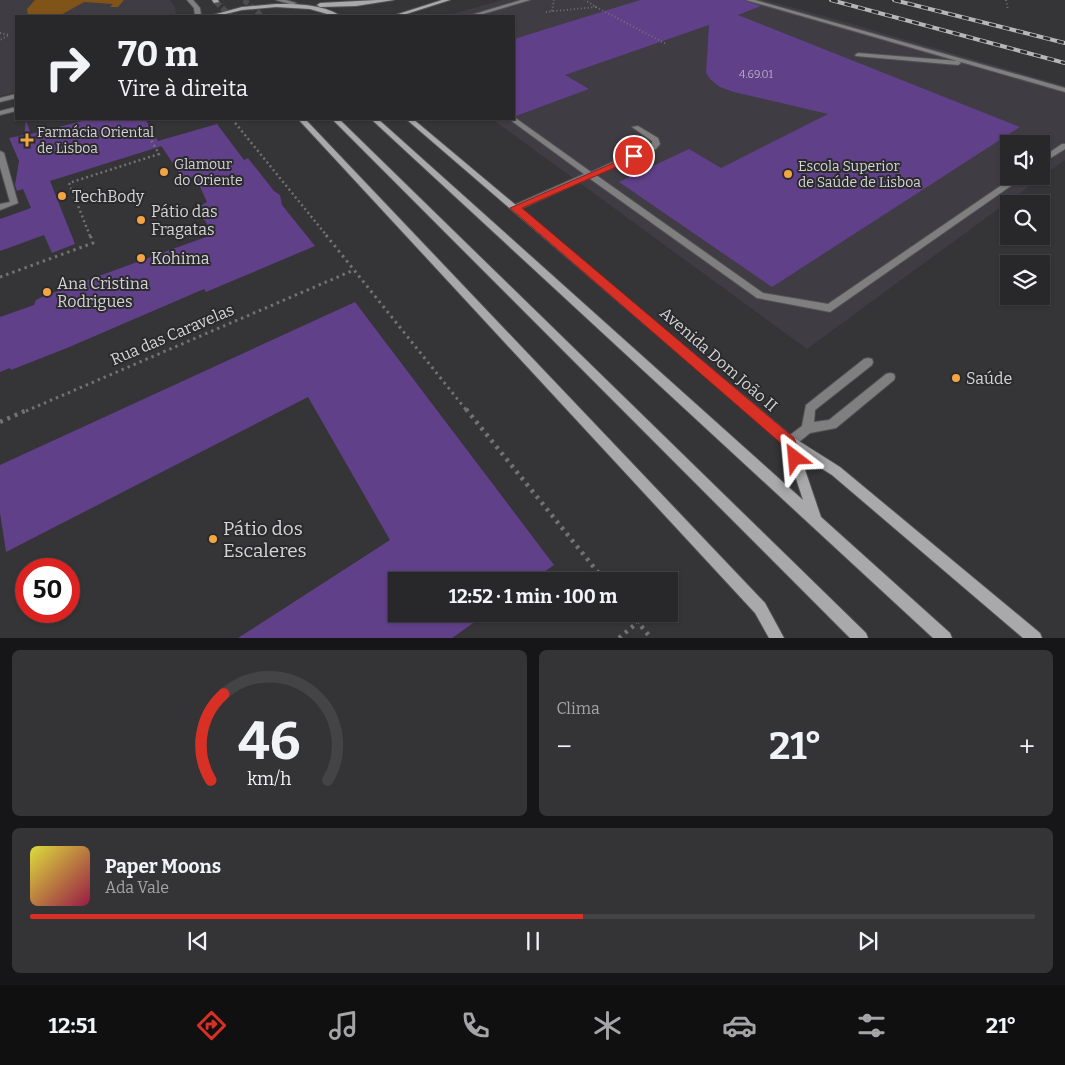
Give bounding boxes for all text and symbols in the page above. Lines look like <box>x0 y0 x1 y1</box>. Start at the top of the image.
text: 70 m <box>118 33 198 75</box>
icon: right <box>35 35 100 100</box>
house number: 4.69.01 <box>739 68 774 81</box>
text: Vire à direita <box>118 75 248 102</box>
place label: Farmácia Oriental de Lisboa <box>37 124 154 157</box>
marker: Farmácia Oriental de Lisboa <box>21 134 33 146</box>
pin <box>613 135 655 177</box>
map controls <box>1000 135 1050 305</box>
button: sound <box>1000 135 1050 185</box>
icon: arrive <box>620 142 648 170</box>
place label: Glamour do Oriente <box>174 156 243 189</box>
place label: Escola Superior de Saúde de Lisboa <box>798 158 921 191</box>
marker: Glamour do Oriente <box>158 166 170 178</box>
marker: Escola Superior de Saúde de Lisboa <box>782 168 794 180</box>
place label: TechBody <box>72 187 145 206</box>
marker: TechBody <box>56 190 68 202</box>
button: search <box>1000 195 1050 245</box>
place label: Pátio das Fragatas <box>151 202 218 239</box>
marker: Pátio das Fragatas <box>135 214 147 226</box>
place label: Kohima <box>151 249 210 268</box>
marker: Kohima <box>135 252 147 264</box>
button: layers <box>1000 255 1050 305</box>
place label: Ana Cristina Rodrigues <box>57 274 149 311</box>
marker: Ana Cristina Rodrigues <box>41 286 53 298</box>
street label: Rua das Caravelas <box>108 300 237 369</box>
street label: Avenida Dom João II <box>656 303 781 416</box>
place label: Saúde <box>966 369 1012 388</box>
marker: Saúde <box>950 372 962 384</box>
position arrow <box>768 431 820 483</box>
place label: Pátio dos Escaleres <box>223 517 307 562</box>
marker: Pátio dos Escaleres <box>207 533 219 545</box>
speed limit sign: 50 <box>15 558 80 623</box>
text: 12:52 · 1 min · 100 m <box>449 585 617 608</box>
text: Clima <box>557 699 600 718</box>
text: 46 <box>238 710 300 773</box>
text: 21° <box>769 723 822 769</box>
text: − <box>557 730 572 763</box>
text: + <box>1019 730 1035 763</box>
text: km/h <box>247 768 291 790</box>
text: Paper Moons <box>105 855 221 878</box>
text: Ada Vale <box>105 878 169 897</box>
icon: previous <box>184 927 212 955</box>
icon: pause <box>519 927 547 955</box>
icon: next <box>854 927 882 955</box>
icon: directions <box>194 1008 229 1043</box>
icon: music <box>326 1008 361 1043</box>
icon: phone <box>458 1008 493 1043</box>
icon: climate <box>590 1008 625 1043</box>
icon: car <box>722 1008 757 1043</box>
icon: filters <box>854 1008 889 1043</box>
text: 12:51 <box>49 1012 97 1039</box>
text: 21° <box>986 1012 1016 1039</box>

